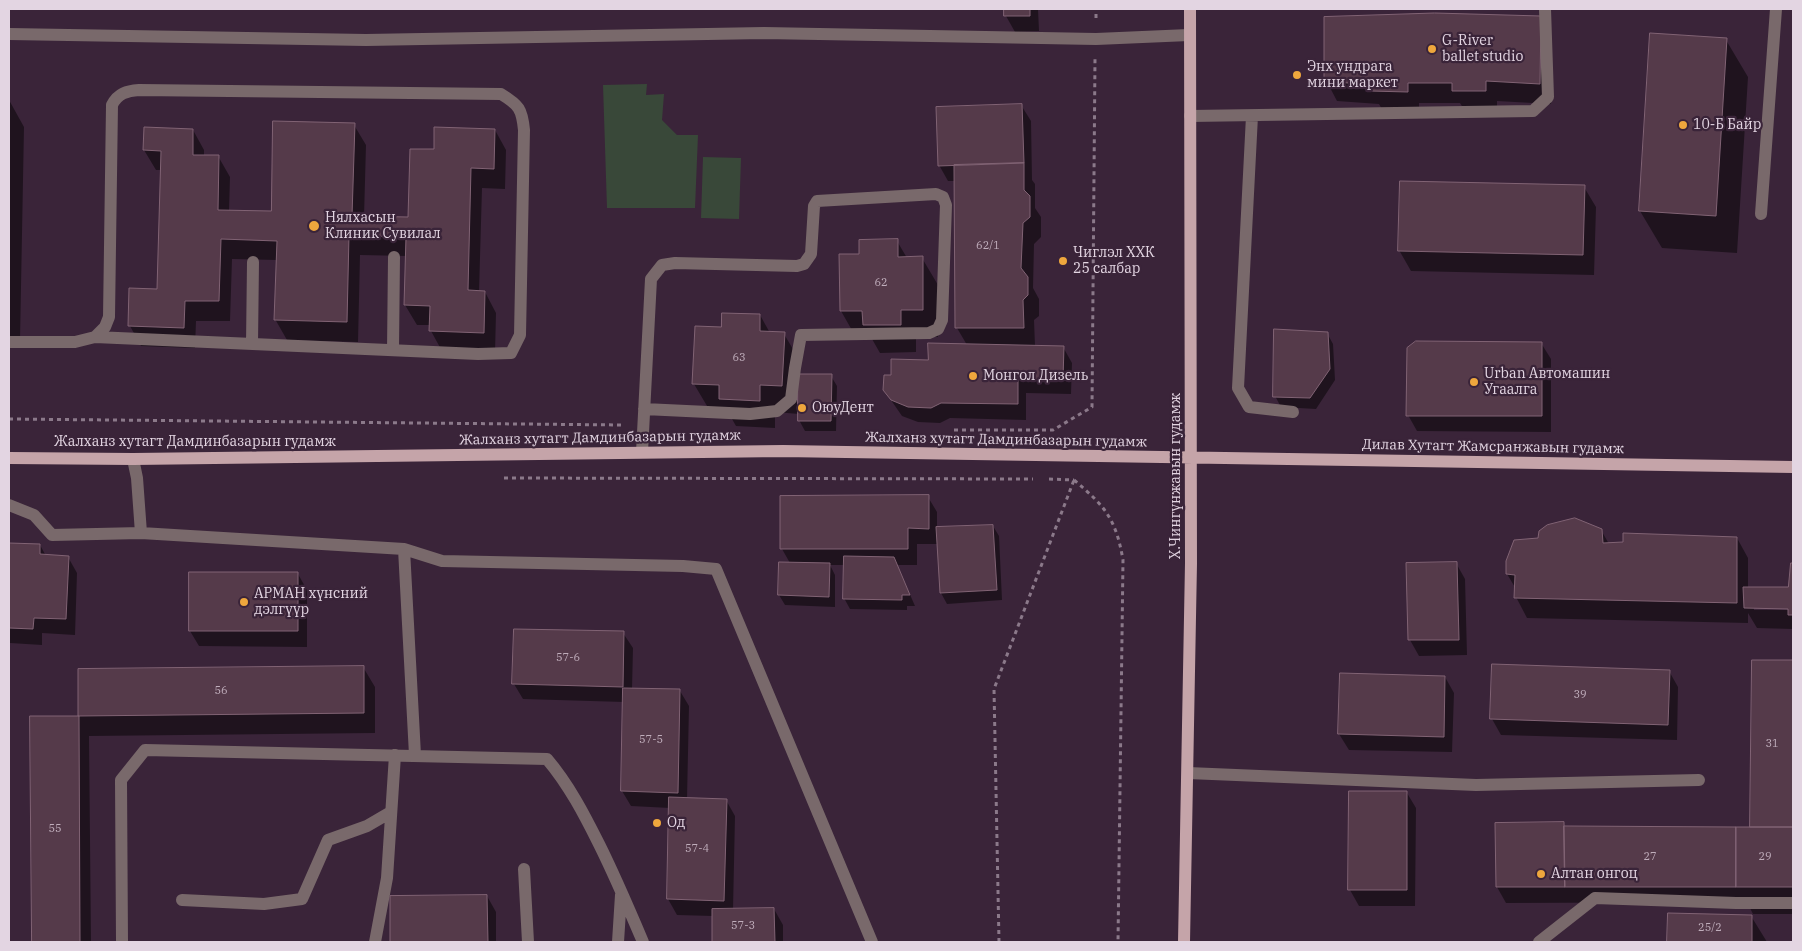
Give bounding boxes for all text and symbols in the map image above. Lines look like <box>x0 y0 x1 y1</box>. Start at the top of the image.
place label: G-River ballet studio <box>1442 33 1523 65</box>
marker: G-River ballet studio <box>1426 43 1438 55</box>
place label: Энх ундрага мини маркет <box>1307 59 1398 92</box>
marker: Энх ундрага мини маркет <box>1291 69 1303 81</box>
place label: 10-Б Байр <box>1693 117 1761 133</box>
marker: 10-Б Байр <box>1677 119 1689 131</box>
place label: Нялхасын Клиник Сувилал <box>325 210 441 242</box>
marker: Нялхасын Клиник Сувилал <box>307 219 321 233</box>
house number: 62/1 <box>976 239 1000 253</box>
place label: Чиглэл ХХК 25 салбар <box>1073 245 1155 278</box>
marker: Чиглэл ХХК 25 салбар <box>1057 255 1069 267</box>
house number: 62 <box>874 276 888 290</box>
house number: 63 <box>732 351 746 365</box>
place label: Urban Автомашин Угаалга <box>1484 366 1610 398</box>
place label: Монгол Дизель <box>983 368 1088 384</box>
marker: Монгол Дизель <box>967 370 979 382</box>
marker: Urban Автомашин Угаалга <box>1468 376 1480 388</box>
street label: Х.Чингүнжавын гудамж <box>1168 393 1184 559</box>
place label: ОюуДент <box>812 400 874 416</box>
marker: ОюуДент <box>796 402 808 414</box>
street label: Жалханз хутагт Дамдинбазарын гудамж <box>459 427 741 449</box>
street label: Жалханз хутагт Дамдинбазарын гудамж <box>865 429 1147 451</box>
street label: Жалханз хутагт Дамдинбазарын гудамж <box>54 434 336 450</box>
street label: Дилав Хутагт Жамсранжавын гудамж <box>1362 436 1624 458</box>
place label: АРМАН хүнсний дэлгүүр <box>254 586 368 618</box>
marker: АРМАН хүнсний дэлгүүр <box>238 596 250 608</box>
house number: 57-6 <box>556 651 580 665</box>
house number: 56 <box>214 684 228 698</box>
house number: 39 <box>1573 688 1587 702</box>
house number: 57-5 <box>639 733 663 747</box>
house number: 31 <box>1765 737 1779 751</box>
place label: Од <box>667 815 685 831</box>
marker: Од <box>651 817 663 829</box>
house number: 55 <box>48 822 62 836</box>
house number: 57-4 <box>685 842 709 856</box>
house number: 27 <box>1643 850 1657 864</box>
house number: 29 <box>1758 850 1772 864</box>
place label: Алтан онгоц <box>1551 866 1638 882</box>
marker: Алтан онгоц <box>1535 868 1547 880</box>
house number: 57-3 <box>731 919 755 933</box>
house number: 25/2 <box>1698 921 1722 935</box>

